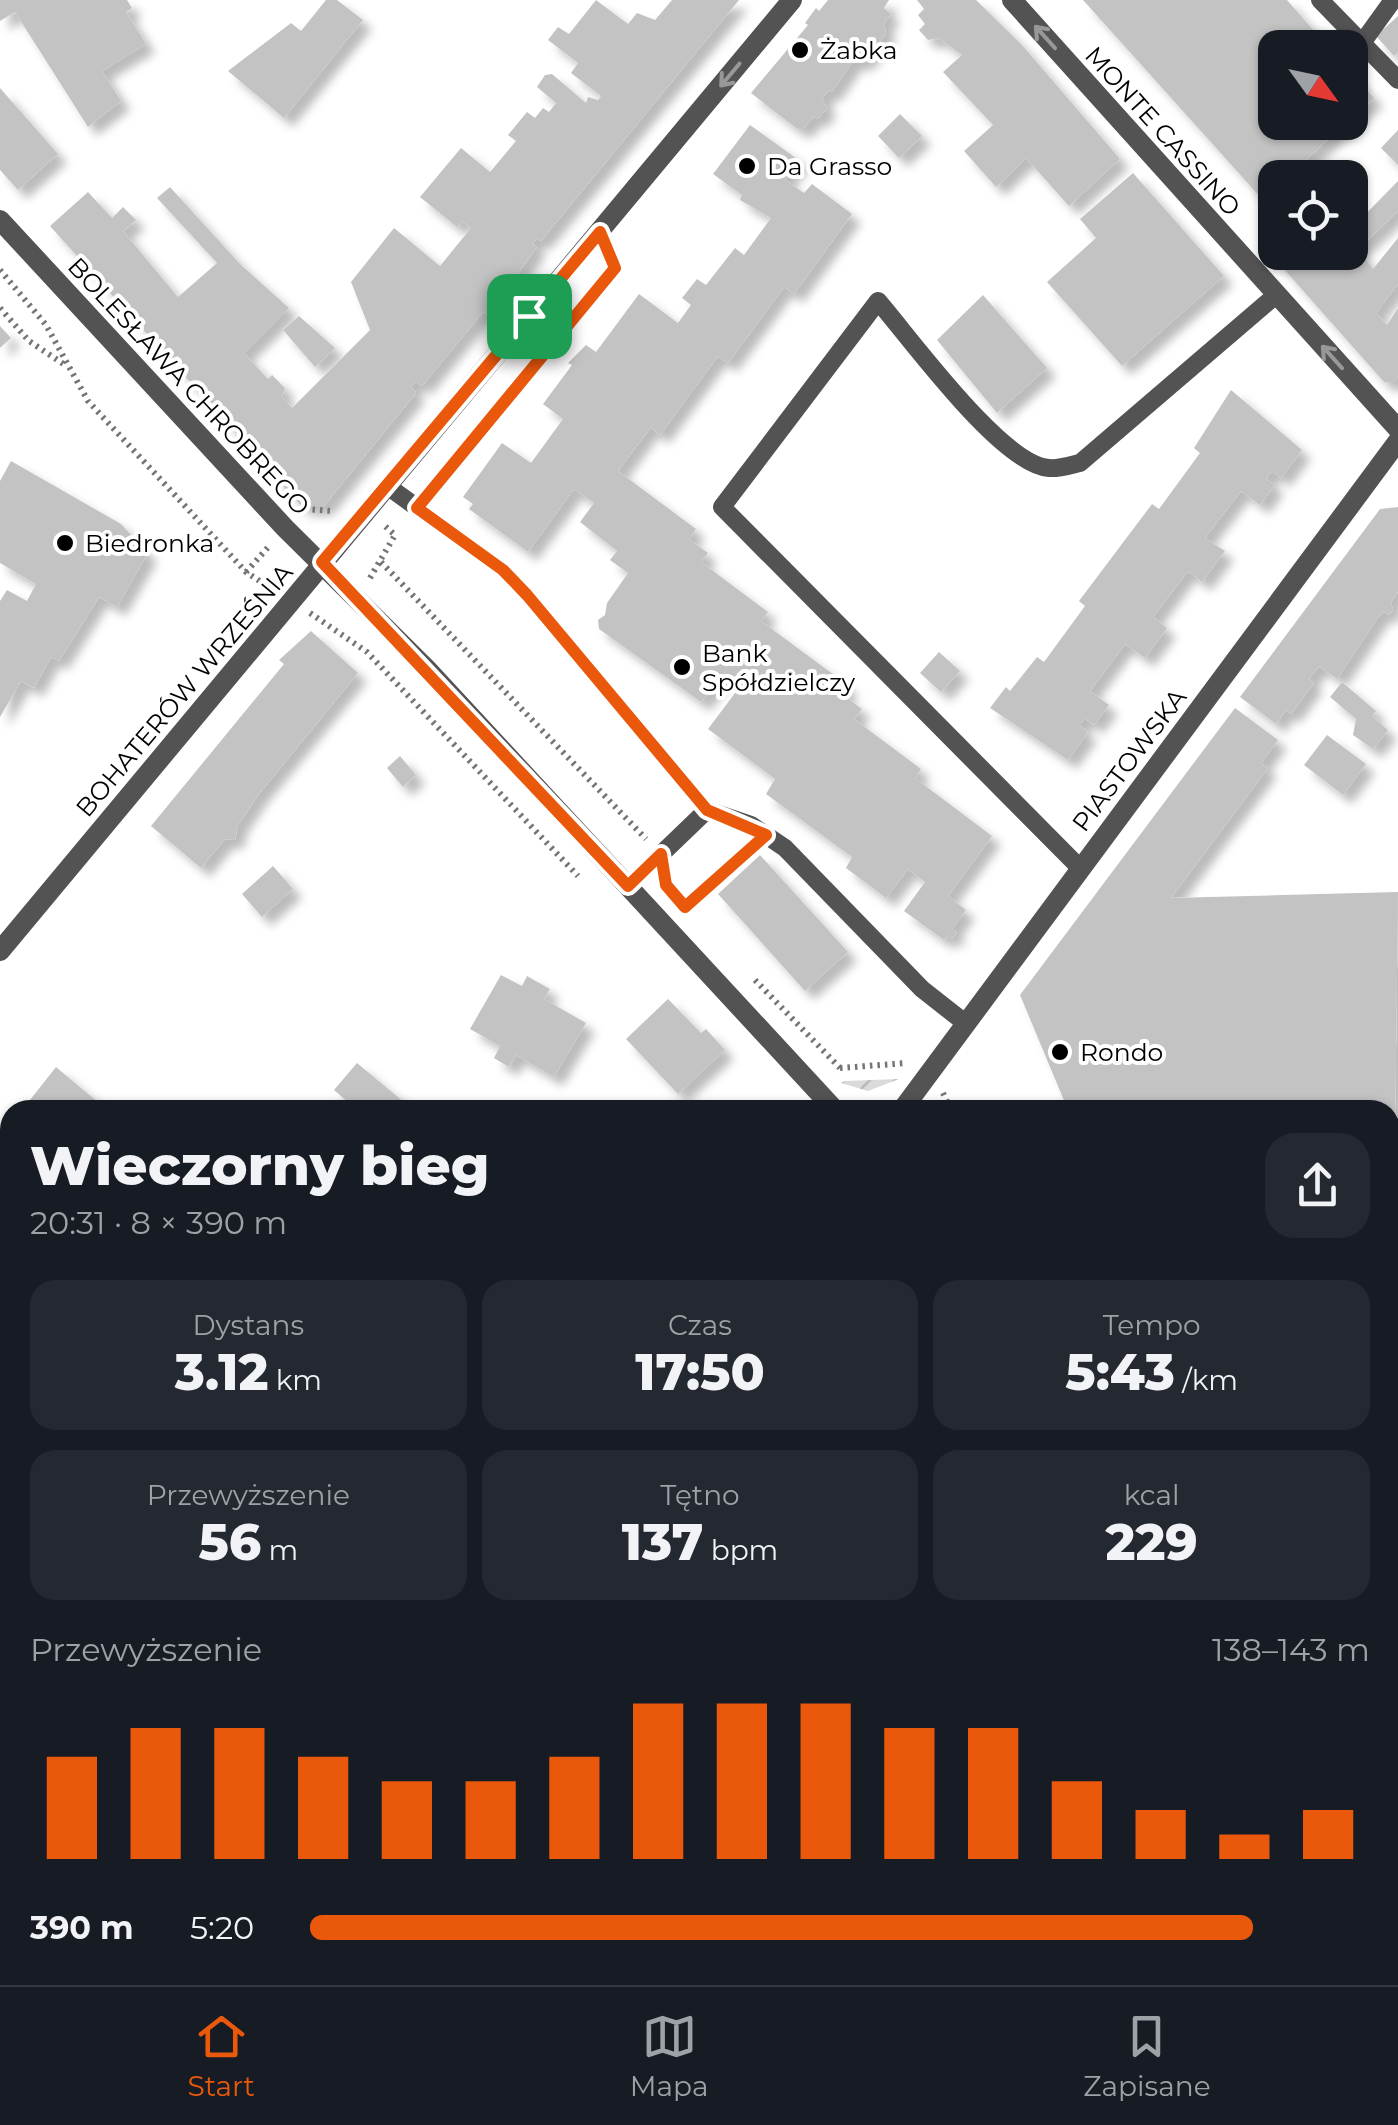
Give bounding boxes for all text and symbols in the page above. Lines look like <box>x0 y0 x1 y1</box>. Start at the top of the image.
one-way arrow <box>1034 25 1057 50</box>
north arrow <box>1258 30 1368 140</box>
map controls <box>1258 30 1368 270</box>
place label: Żabka <box>820 35 897 65</box>
marker: Żabka <box>789 39 811 61</box>
street label: MONTE CASSINO <box>1079 40 1247 222</box>
one-way arrow <box>719 62 741 88</box>
place label: Da Grasso <box>767 151 892 181</box>
marker: Da Grasso <box>736 155 758 177</box>
button: locate <box>1258 160 1368 270</box>
street label: BOLESŁAWA CHROBREGO <box>62 251 316 521</box>
pin <box>487 274 572 359</box>
icon: arrive <box>502 289 557 344</box>
one-way arrow <box>1321 345 1344 370</box>
place label: Biedronka <box>85 528 214 558</box>
marker: Biedronka <box>54 532 76 554</box>
street label: BOHATERÓW WRZEŚNIA <box>69 557 299 823</box>
place label: Bank Spółdzielczy <box>702 638 855 697</box>
marker: Bank Spółdzielczy <box>671 656 693 678</box>
street label: PIASTOWSKA <box>1066 683 1192 837</box>
place label: Rondo <box>1080 1037 1163 1067</box>
marker: Rondo <box>1049 1041 1071 1063</box>
text: Wieczorny bieg <box>30 1132 490 1199</box>
button: share <box>1265 1133 1370 1238</box>
text: 20:31 · 8 × 390 m <box>30 1203 287 1242</box>
text: Dystans <box>192 1308 304 1342</box>
text: Czas <box>668 1308 732 1342</box>
text: Tempo <box>1103 1308 1201 1342</box>
text: 3.12 <box>175 1342 268 1403</box>
text: 17:50 <box>635 1342 765 1403</box>
text: 5:43 <box>1065 1342 1175 1403</box>
text: km <box>268 1363 322 1397</box>
text: /km <box>1175 1363 1238 1397</box>
text: Przewyższenie <box>147 1478 350 1512</box>
text: Tętno <box>660 1478 740 1512</box>
text: kcal <box>1124 1478 1180 1512</box>
text: 56 <box>198 1512 261 1573</box>
text: 137 <box>622 1512 703 1573</box>
text: 229 <box>1105 1512 1198 1573</box>
text: m <box>261 1533 298 1567</box>
text: bpm <box>703 1533 778 1567</box>
text: Przewyższenie <box>30 1630 262 1669</box>
text: 138–143 m <box>1212 1630 1370 1669</box>
text: 390 m <box>30 1908 134 1947</box>
text: 5:20 <box>190 1908 254 1947</box>
tab: Start <box>187 2009 255 2103</box>
tab: Mapa <box>630 2009 708 2103</box>
tab: Zapisane <box>1083 2009 1211 2103</box>

